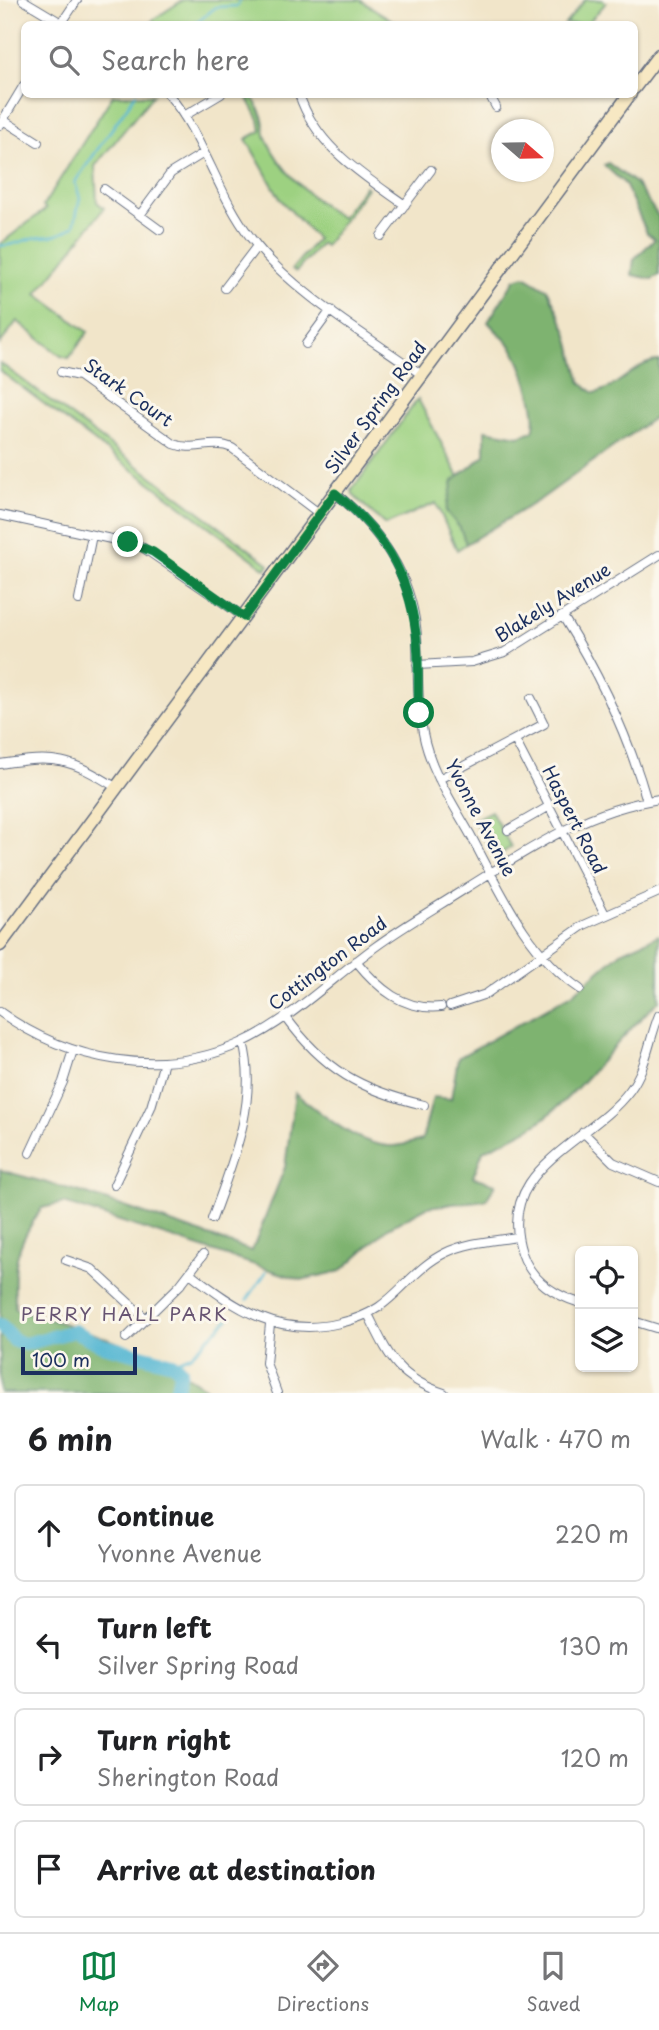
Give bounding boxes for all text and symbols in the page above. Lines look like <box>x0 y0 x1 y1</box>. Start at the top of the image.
search box <box>21 21 638 98</box>
text: Search here <box>101 40 250 79</box>
icon: search <box>45 41 83 79</box>
north arrow <box>491 119 554 182</box>
street label: Silver Spring Road <box>317 335 432 479</box>
street label: Stark Court <box>79 351 179 433</box>
route end <box>112 526 143 557</box>
street label: Blakely Avenue <box>489 555 616 648</box>
route start <box>403 697 434 728</box>
street label: Yvonne Avenue <box>439 754 524 881</box>
street label: Haspert Road <box>536 761 614 878</box>
street label: Cottington Road <box>262 909 392 1016</box>
map controls <box>575 1246 638 1372</box>
button: locate <box>575 1246 638 1309</box>
district label: PERRY HALL PARK <box>21 1299 229 1327</box>
button: layers <box>575 1309 638 1372</box>
scale bar <box>21 1344 136 1376</box>
text: 100 m <box>32 1345 90 1373</box>
text: 6 min <box>28 1416 113 1461</box>
text: Walk · 470 m <box>480 1421 631 1456</box>
text: Continue <box>97 1496 214 1535</box>
icon: ahead <box>30 1514 68 1552</box>
text: 220 m <box>555 1516 629 1551</box>
text: Yvonne Avenue <box>97 1535 262 1570</box>
text: Turn left <box>97 1608 212 1647</box>
icon: left <box>30 1626 68 1664</box>
text: 130 m <box>559 1628 629 1663</box>
text: Silver Spring Road <box>97 1647 299 1682</box>
text: Turn right <box>97 1720 231 1759</box>
icon: right <box>30 1738 68 1776</box>
text: 120 m <box>561 1740 629 1775</box>
text: Sherington Road <box>97 1759 279 1794</box>
icon: arrive <box>30 1850 68 1888</box>
text: Arrive at destination <box>97 1850 376 1889</box>
tab: Map <box>79 1947 119 2017</box>
tab: Directions <box>277 1947 369 2017</box>
tab: Saved <box>526 1947 580 2017</box>

